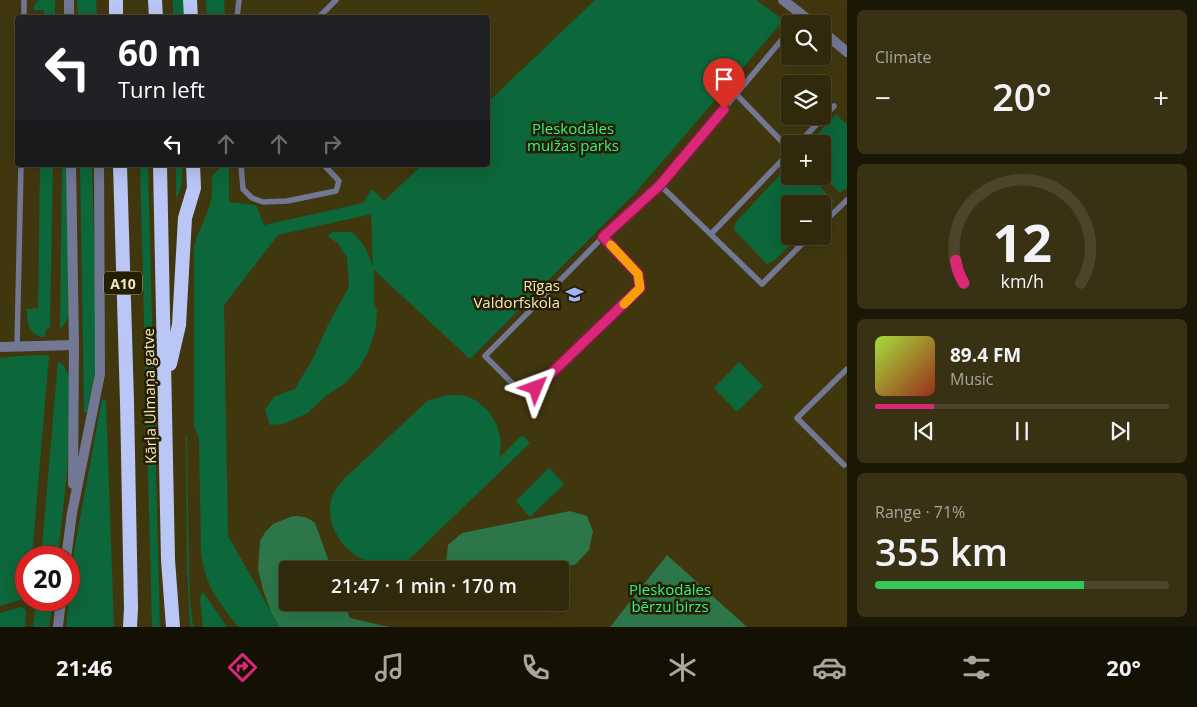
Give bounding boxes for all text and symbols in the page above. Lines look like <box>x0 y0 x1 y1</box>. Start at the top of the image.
map controls <box>781 15 831 245</box>
button: search <box>781 15 831 65</box>
text: 60 m <box>118 29 201 76</box>
icon: left <box>35 35 100 100</box>
text: Climate <box>875 46 932 68</box>
pin <box>703 58 745 109</box>
icon: arrive <box>710 65 738 93</box>
text: 20° <box>992 70 1052 122</box>
text: Turn left <box>118 74 205 104</box>
button: layers <box>781 75 831 125</box>
text: − <box>875 78 891 116</box>
text: + <box>1153 78 1169 116</box>
park label: Pleskodāles muižas parks <box>527 118 619 155</box>
icon: left <box>159 130 187 158</box>
icon: ahead <box>212 130 240 158</box>
icon: ahead <box>265 130 293 158</box>
icon: right <box>318 130 346 158</box>
button: + <box>781 135 831 185</box>
button: − <box>781 195 831 245</box>
text: 12 <box>992 206 1052 277</box>
text: km/h <box>1000 269 1044 293</box>
road number: A10 <box>104 272 142 294</box>
place label: Rīgas Valdorfskola <box>473 275 560 312</box>
school or university icon: Rīgas Valdorfskola <box>564 284 584 304</box>
street label: Kārļa Ulmaņa gatve <box>138 328 160 464</box>
text: 89.4 FM <box>950 342 1021 368</box>
position arrow <box>509 361 561 413</box>
text: Music <box>950 368 994 390</box>
icon: previous <box>910 417 938 445</box>
icon: pause <box>1008 417 1036 445</box>
icon: next <box>1106 417 1134 445</box>
text: Range · 71% <box>875 501 965 523</box>
text: 355 km <box>875 525 1008 577</box>
speed limit sign: 20 <box>15 546 80 611</box>
text: 21:47 · 1 min · 170 m <box>331 573 517 599</box>
park label: Pleskodāles bērzu birzs <box>629 579 711 616</box>
icon: directions <box>225 650 260 685</box>
icon: music <box>372 650 407 685</box>
icon: phone <box>518 650 553 685</box>
icon: climate <box>665 650 700 685</box>
icon: car <box>812 650 847 685</box>
icon: filters <box>959 650 994 685</box>
text: 21:46 <box>56 652 113 682</box>
text: 20° <box>1106 652 1141 682</box>

